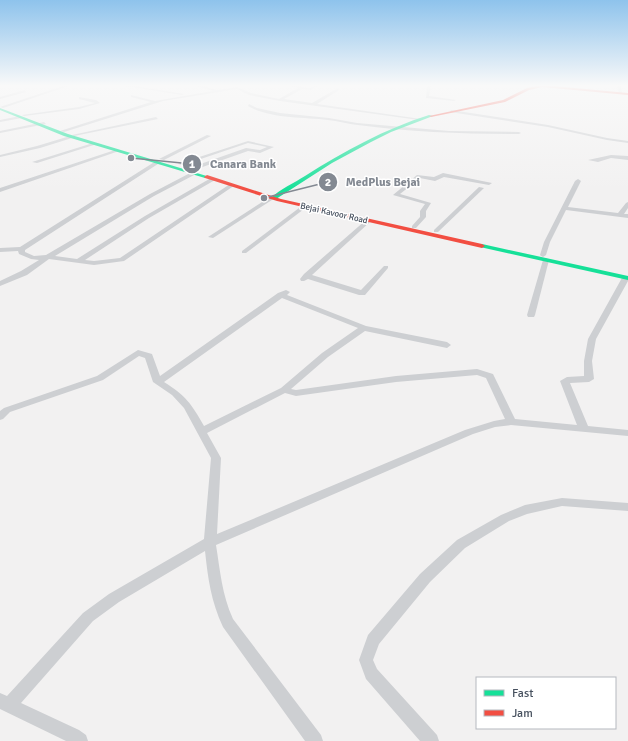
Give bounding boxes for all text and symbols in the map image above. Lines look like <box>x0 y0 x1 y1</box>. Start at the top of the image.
callout: Canara Bank <box>182 152 284 176</box>
text: 1 <box>189 157 196 172</box>
text: Canara Bank <box>210 157 277 172</box>
callout: MedPlus Bejai <box>318 170 428 194</box>
text: 2 <box>325 175 331 190</box>
text: MedPlus Bejai <box>346 175 420 190</box>
street label: Bejai Kavoor Road <box>299 200 369 227</box>
legend <box>476 677 616 729</box>
text: Fast <box>512 686 533 701</box>
text: Jam <box>512 706 533 721</box>

